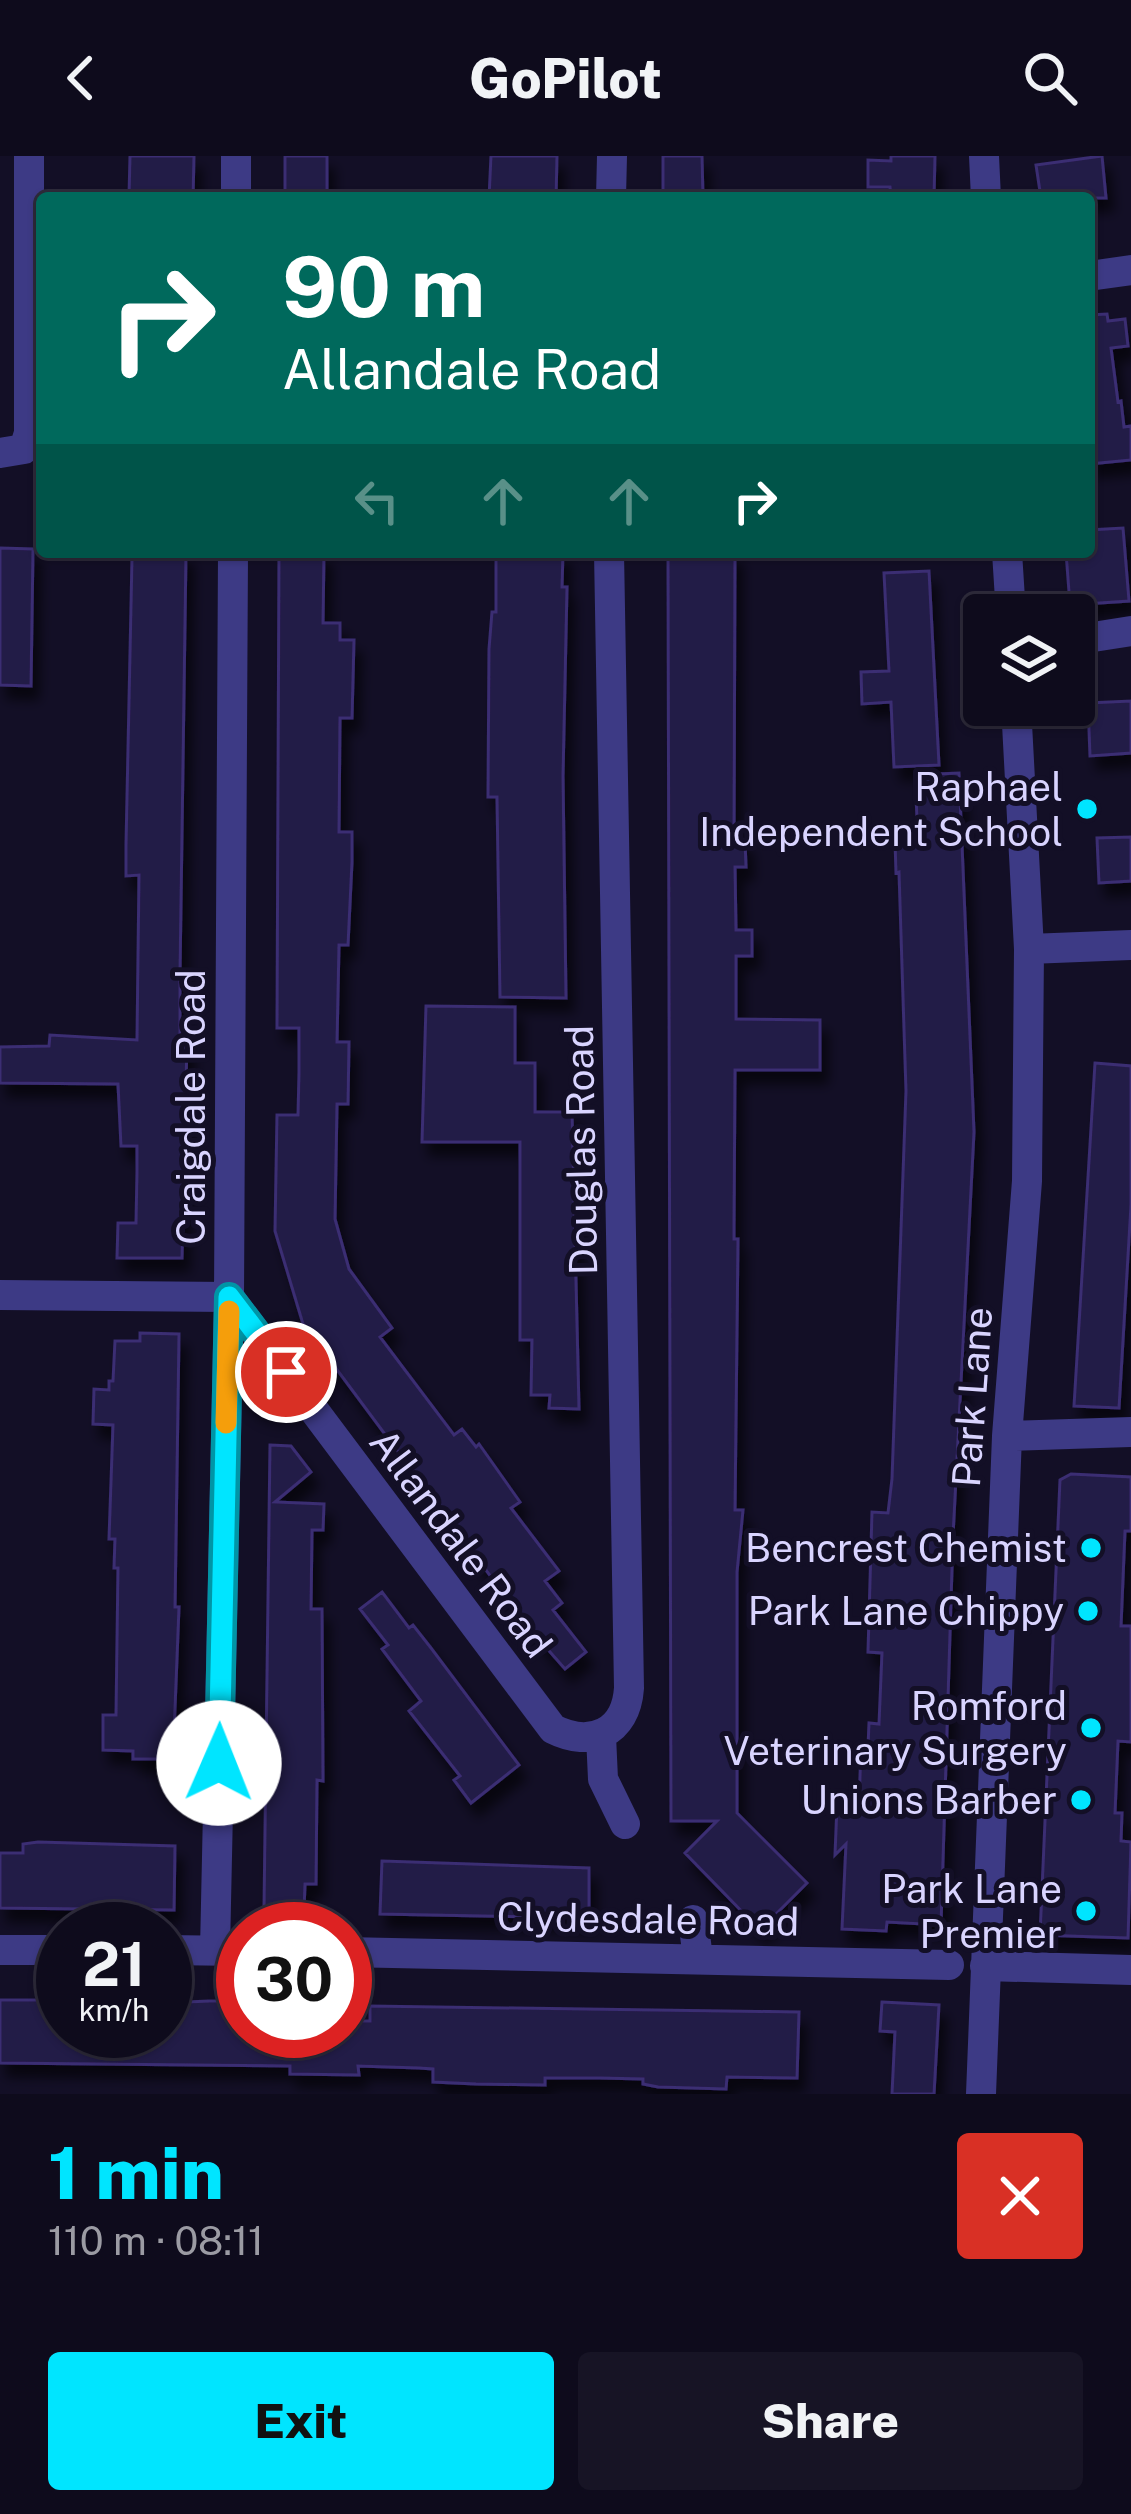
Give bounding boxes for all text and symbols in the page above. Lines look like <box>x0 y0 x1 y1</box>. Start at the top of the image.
icon: back <box>48 45 114 111</box>
icon: search <box>1017 45 1083 111</box>
text: GoPilot <box>469 47 662 110</box>
text: 90 m <box>282 237 485 336</box>
icon: right <box>84 240 240 396</box>
text: Allandale Road <box>282 338 661 401</box>
icon: left <box>344 468 410 534</box>
icon: ahead <box>470 468 536 534</box>
icon: ahead <box>596 468 662 534</box>
icon: right <box>722 468 788 534</box>
map controls <box>963 594 1095 726</box>
button: layers <box>963 594 1095 726</box>
place label: Raphael Independent School <box>699 764 1063 855</box>
marker: Raphael Independent School <box>1074 796 1100 822</box>
street label: Craigdale Road <box>168 969 214 1245</box>
street label: Douglas Road <box>556 1024 606 1276</box>
street label: Park Lane <box>943 1305 1001 1489</box>
pin <box>235 1321 337 1423</box>
icon: arrive <box>253 1339 319 1405</box>
street label: Allandale Road <box>360 1420 562 1666</box>
place label: Bencrest Chemist <box>745 1525 1067 1571</box>
marker: Bencrest Chemist <box>1078 1535 1104 1561</box>
place label: Park Lane Chippy <box>748 1588 1064 1634</box>
marker: Park Lane Chippy <box>1075 1598 1101 1624</box>
place label: Romford Veterinary Surgery <box>723 1683 1067 1774</box>
position arrow <box>156 1700 282 1826</box>
marker: Romford Veterinary Surgery <box>1078 1715 1104 1741</box>
place label: Unions Barber <box>801 1777 1057 1823</box>
marker: Unions Barber <box>1068 1787 1094 1813</box>
place label: Park Lane Premier <box>881 1866 1062 1957</box>
street label: Clydesdale Road <box>496 1893 800 1945</box>
marker: Park Lane Premier <box>1073 1898 1099 1924</box>
speed limit sign: 30 <box>216 1902 372 2058</box>
text: 21 <box>82 1929 146 2000</box>
text: km/h <box>79 1992 149 2028</box>
text: 1 min <box>48 2131 224 2215</box>
button: close <box>957 2133 1083 2259</box>
text: 110 m · 08:11 <box>48 2218 264 2264</box>
button: Exit <box>48 2352 554 2490</box>
button: Share <box>578 2352 1083 2490</box>

